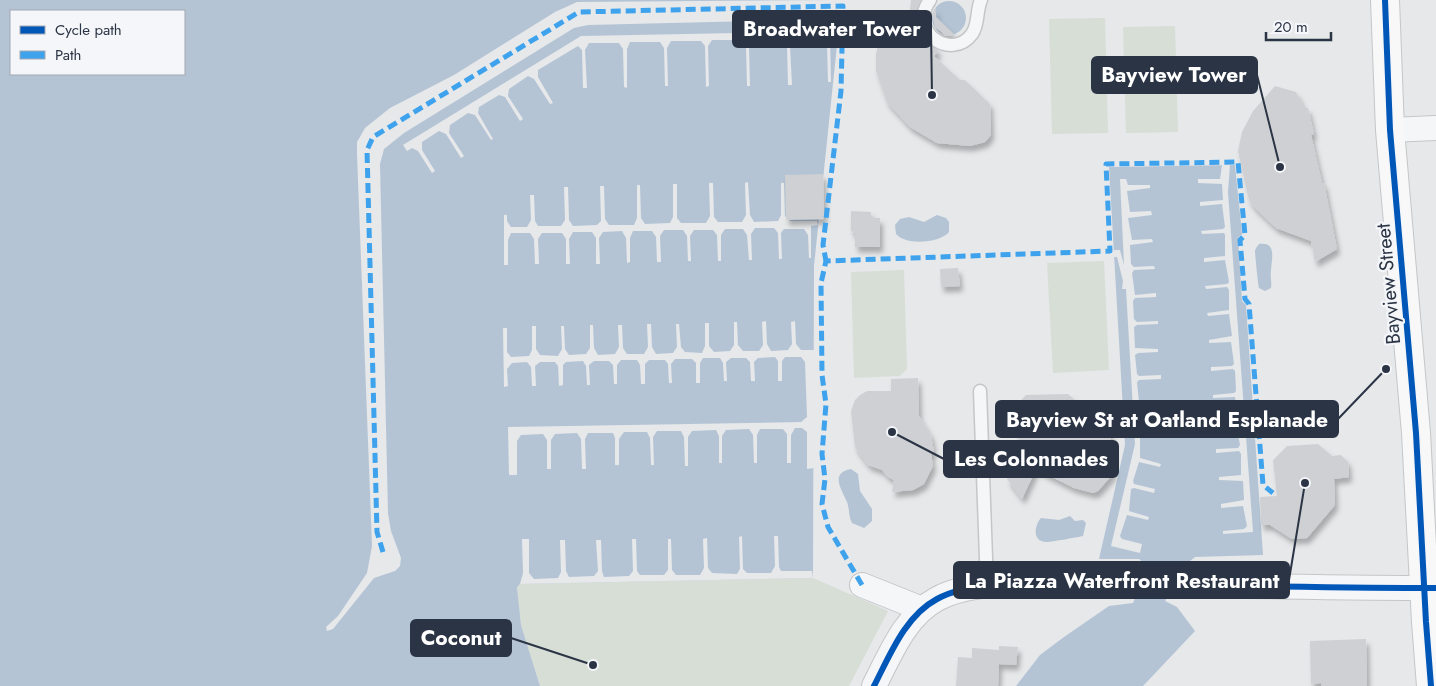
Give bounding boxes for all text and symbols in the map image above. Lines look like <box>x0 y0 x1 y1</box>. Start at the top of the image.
legend <box>10 10 185 75</box>
scale bar <box>1266 10 1331 42</box>
callout: Broadwater Tower <box>733 11 931 47</box>
text: Broadwater Tower <box>743 14 921 44</box>
text: 20 m <box>1274 16 1308 38</box>
text: Cycle path <box>55 19 122 41</box>
text: Path <box>55 44 81 66</box>
callout: Bayview Tower <box>1092 57 1257 93</box>
text: Bayview Tower <box>1101 60 1247 90</box>
street label: Bayview Street <box>1369 222 1408 346</box>
callout: Bayview St at Oatland Esplanade <box>996 401 1338 437</box>
text: Bayview St at Oatland Esplanade <box>1006 405 1328 435</box>
callout: Les Colonnades <box>944 441 1118 477</box>
text: Les Colonnades <box>954 444 1109 474</box>
callout: La Piazza Waterfront Restaurant <box>954 562 1289 598</box>
text: La Piazza Waterfront Restaurant <box>965 566 1280 596</box>
callout: Coconut <box>411 620 511 656</box>
text: Coconut <box>421 623 502 653</box>

